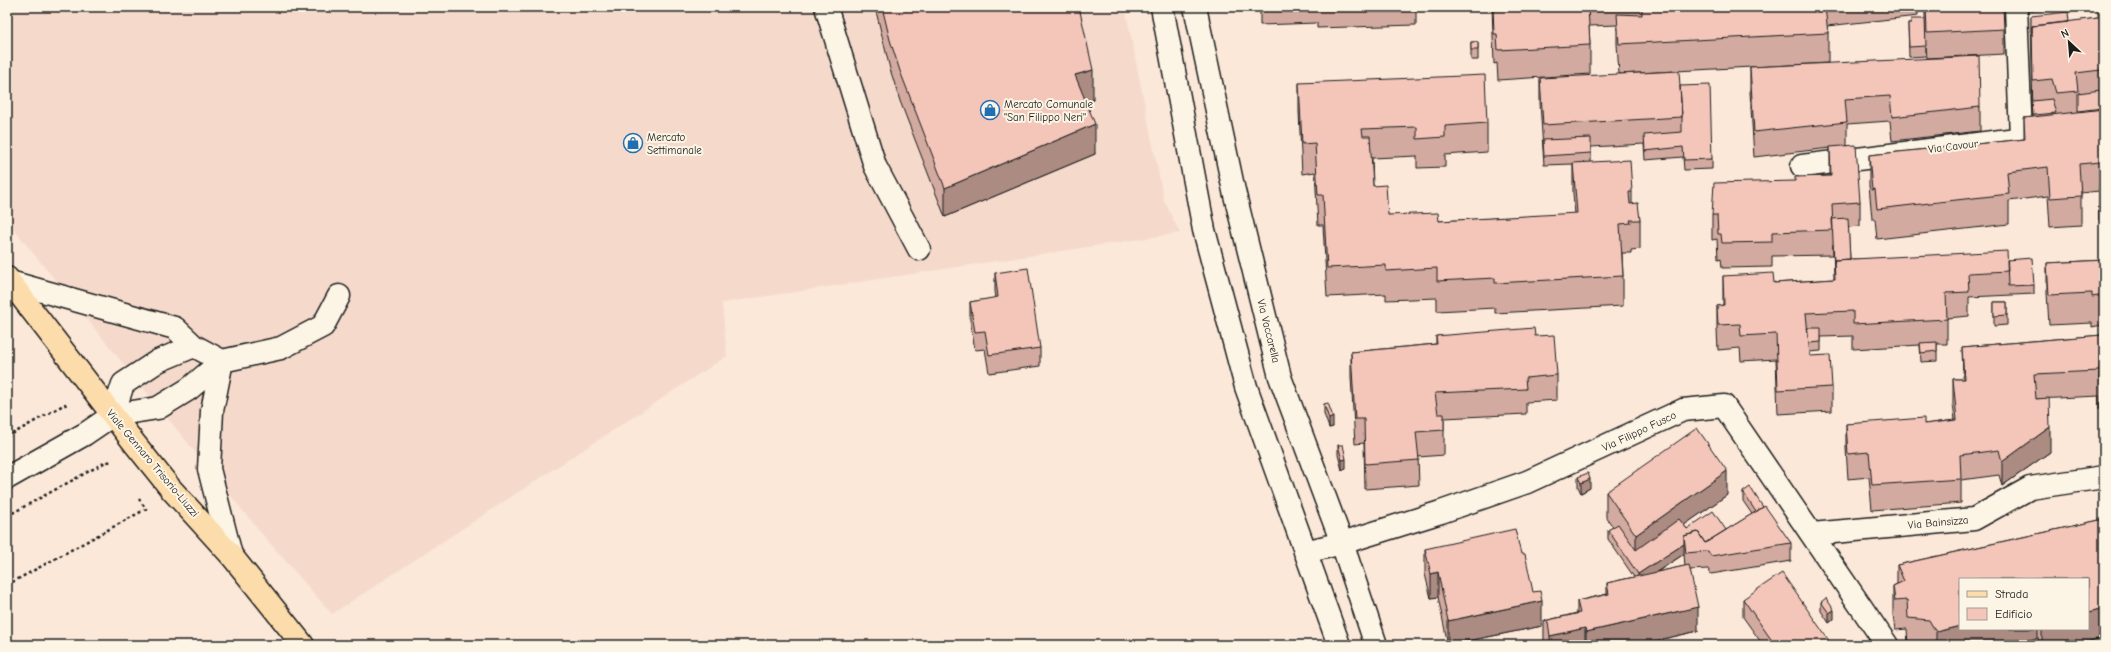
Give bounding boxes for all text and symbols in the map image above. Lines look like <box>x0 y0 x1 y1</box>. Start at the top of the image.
north arrow <box>2049 22 2089 62</box>
text: N <box>2059 26 2071 41</box>
place label: Mercato Comunale "San Filippo Neri" <box>1004 98 1094 124</box>
shop icon: Mercato Comunale "San Filippo Neri" <box>979 99 1001 121</box>
place label: Mercato Settimanale <box>647 131 702 157</box>
shop icon: Mercato Settimanale <box>622 132 644 154</box>
street label: Via Cavour <box>1927 137 1979 156</box>
street label: Via Vaccarella <box>1254 298 1283 364</box>
street label: Viale Gennaro Trisorio-Liuzzi <box>104 407 201 520</box>
street label: Via Filippo Fusco <box>1600 409 1679 454</box>
street label: Via Bainsizza <box>1907 513 1969 532</box>
legend <box>1959 578 2089 630</box>
text: Strada <box>1995 587 2028 601</box>
text: Edificio <box>1995 607 2032 621</box>

